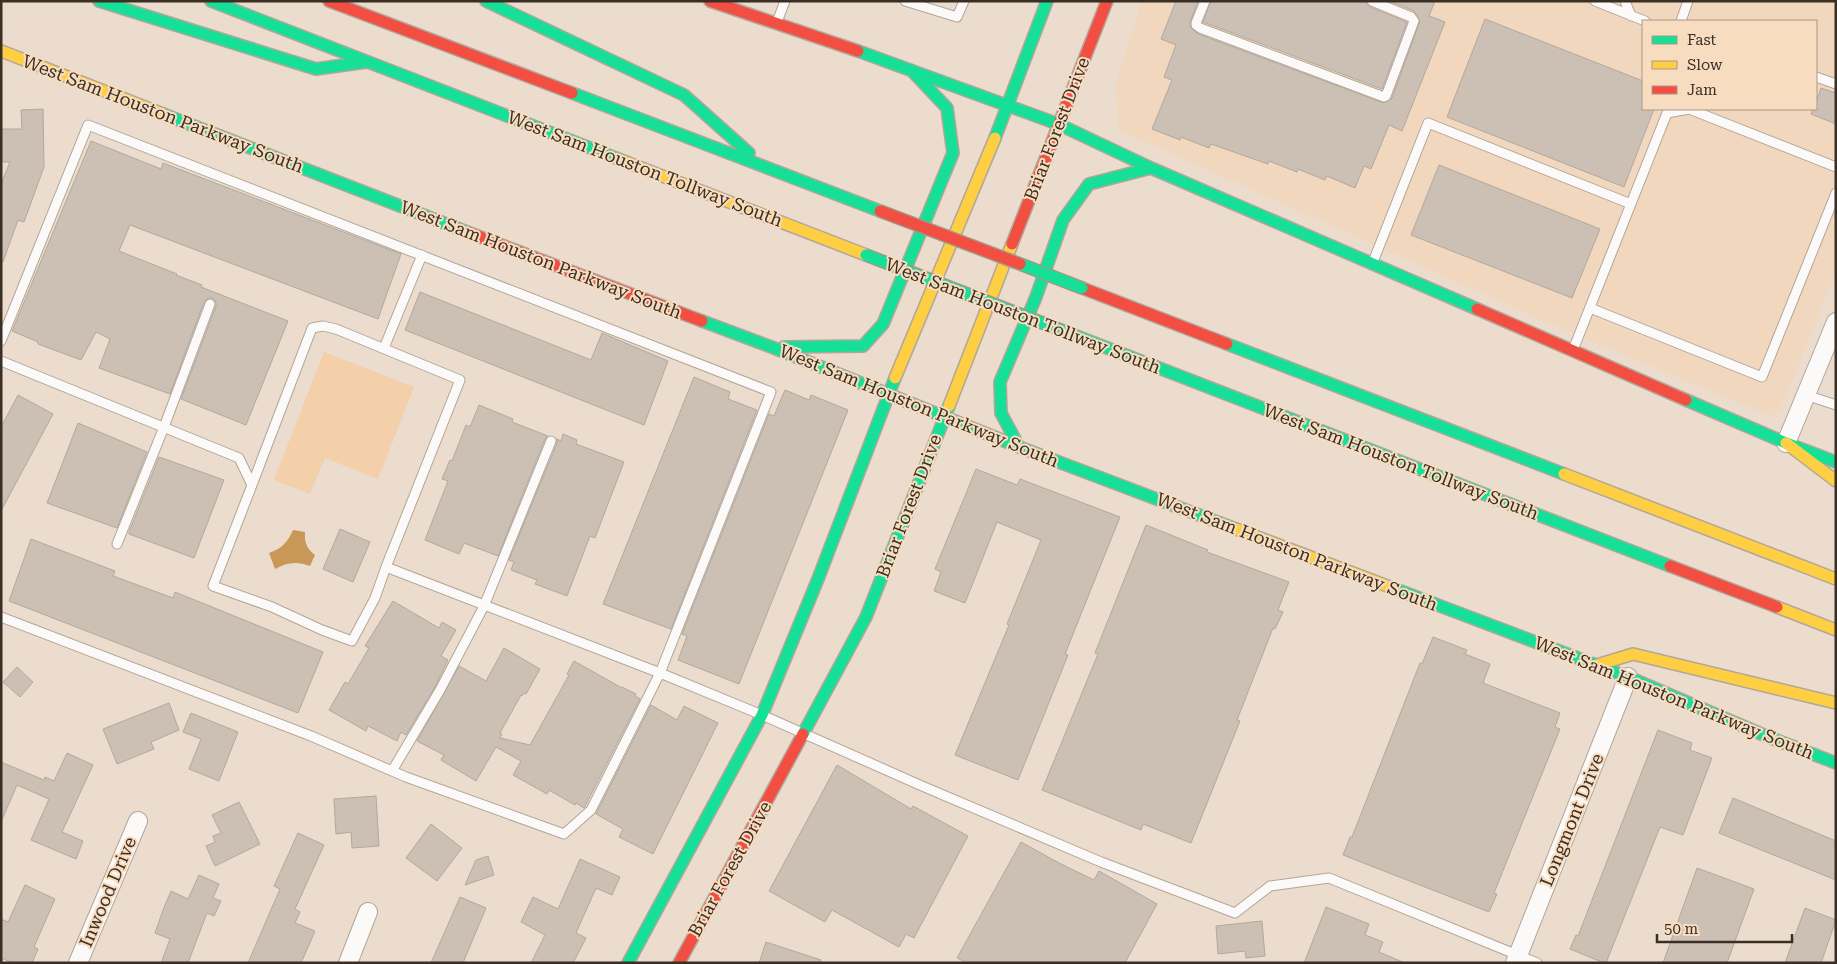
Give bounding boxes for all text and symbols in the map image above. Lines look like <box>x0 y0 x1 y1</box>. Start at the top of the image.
legend <box>1642 20 1817 110</box>
text: Fast <box>1687 31 1717 49</box>
street label: West Sam Houston Parkway South <box>20 50 307 177</box>
street label: Briar Forest Drive <box>1020 54 1094 203</box>
text: Slow <box>1687 56 1723 74</box>
text: Jam <box>1687 81 1717 99</box>
street label: West Sam Houston Tollway South <box>505 106 786 231</box>
street label: West Sam Houston Parkway South <box>398 196 685 323</box>
street label: West Sam Houston Tollway South <box>883 253 1164 378</box>
street label: West Sam Houston Parkway South <box>776 340 1062 471</box>
street label: West Sam Houston Tollway South <box>1261 399 1542 524</box>
street label: Briar Forest Drive <box>872 431 946 580</box>
street label: West Sam Houston Parkway South <box>1154 488 1441 615</box>
street label: West Sam Houston Parkway South <box>1531 632 1817 763</box>
street label: Longmont Drive <box>1535 750 1608 889</box>
street label: Briar Forest Drive <box>684 797 776 940</box>
street label: Inwood Drive <box>75 833 140 950</box>
scale bar <box>1657 912 1792 944</box>
text: 50 m <box>1664 920 1699 938</box>

